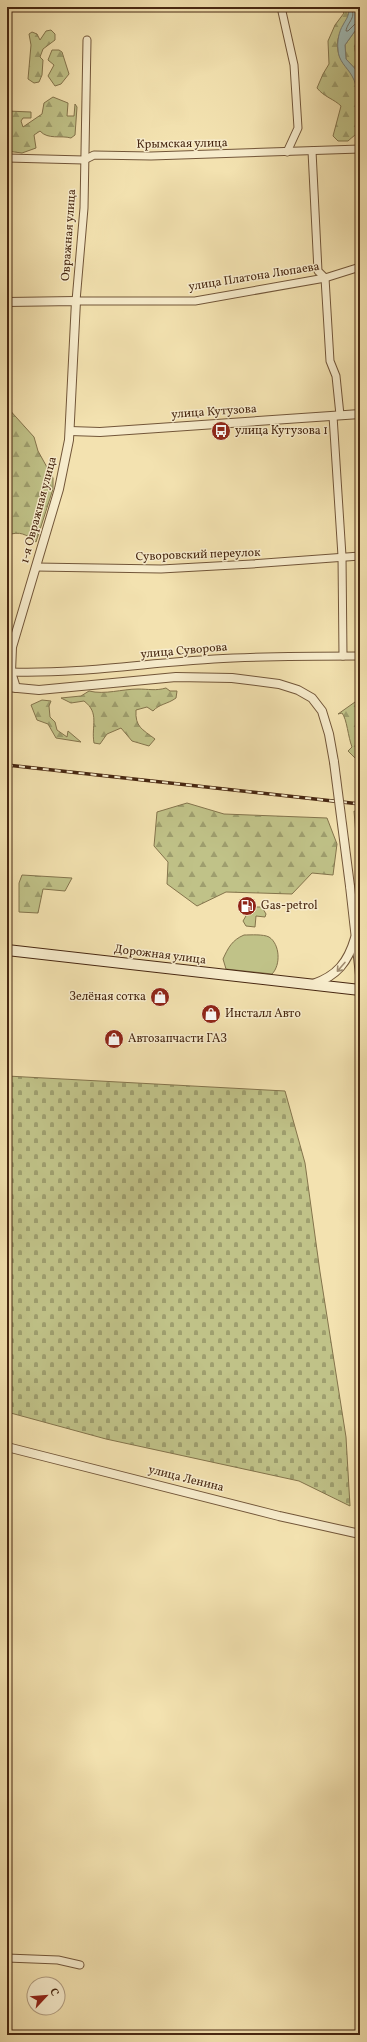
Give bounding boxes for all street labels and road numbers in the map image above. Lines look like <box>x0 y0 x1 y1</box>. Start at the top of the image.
street label: Крымская улица <box>136 135 228 153</box>
street label: Овражная улица <box>58 188 80 282</box>
street label: улица Платона Люпаева <box>187 259 321 295</box>
street label: улица Кутузова <box>171 401 257 423</box>
street label: 1-я Овражная улица <box>17 455 61 565</box>
street label: Суворовский переулок <box>135 545 261 565</box>
street label: улица Суворова <box>140 639 228 663</box>
street label: Дорожная улица <box>113 941 207 969</box>
street label: улица Ленина <box>146 1462 226 1496</box>

